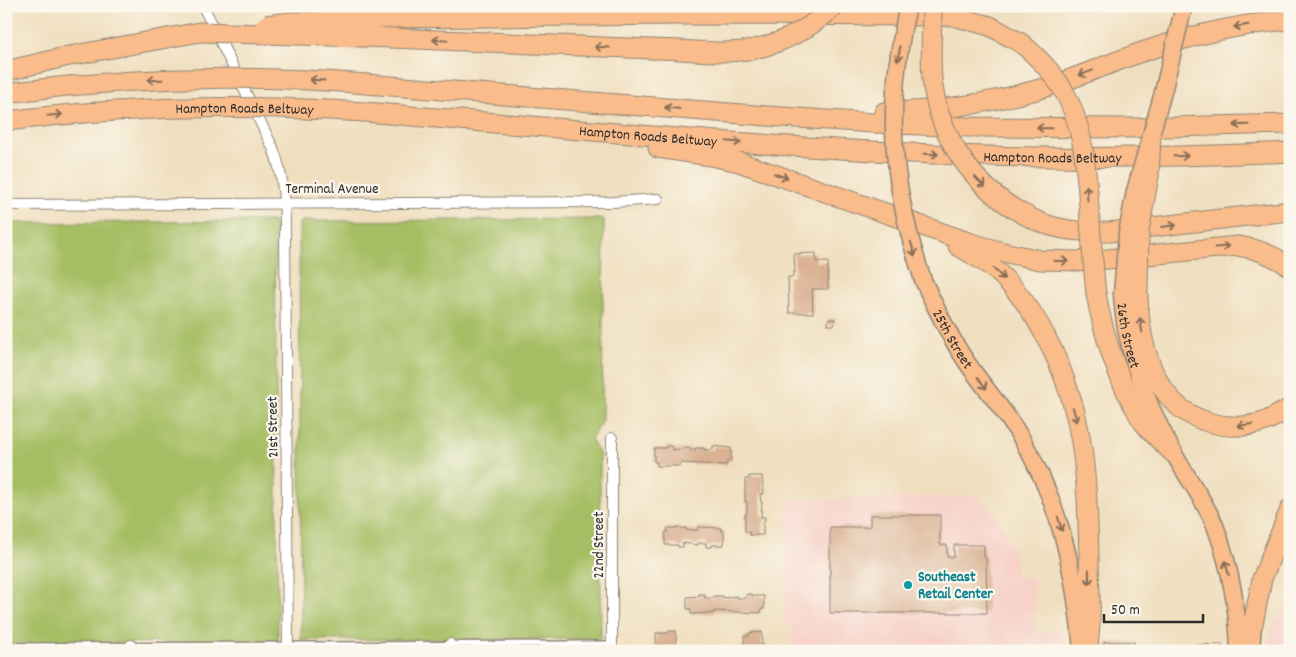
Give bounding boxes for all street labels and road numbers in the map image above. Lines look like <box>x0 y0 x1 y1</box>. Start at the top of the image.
street label: Hampton Roads Beltway <box>175 98 315 122</box>
street label: Hampton Roads Beltway <box>578 121 718 154</box>
street label: Hampton Roads Beltway <box>983 147 1122 170</box>
street label: Terminal Avenue <box>285 179 379 201</box>
street label: 26th Street <box>1110 302 1145 372</box>
street label: 25th Street <box>925 306 978 375</box>
street label: 21st Street <box>262 396 286 458</box>
street label: 22nd Street <box>589 511 611 578</box>

